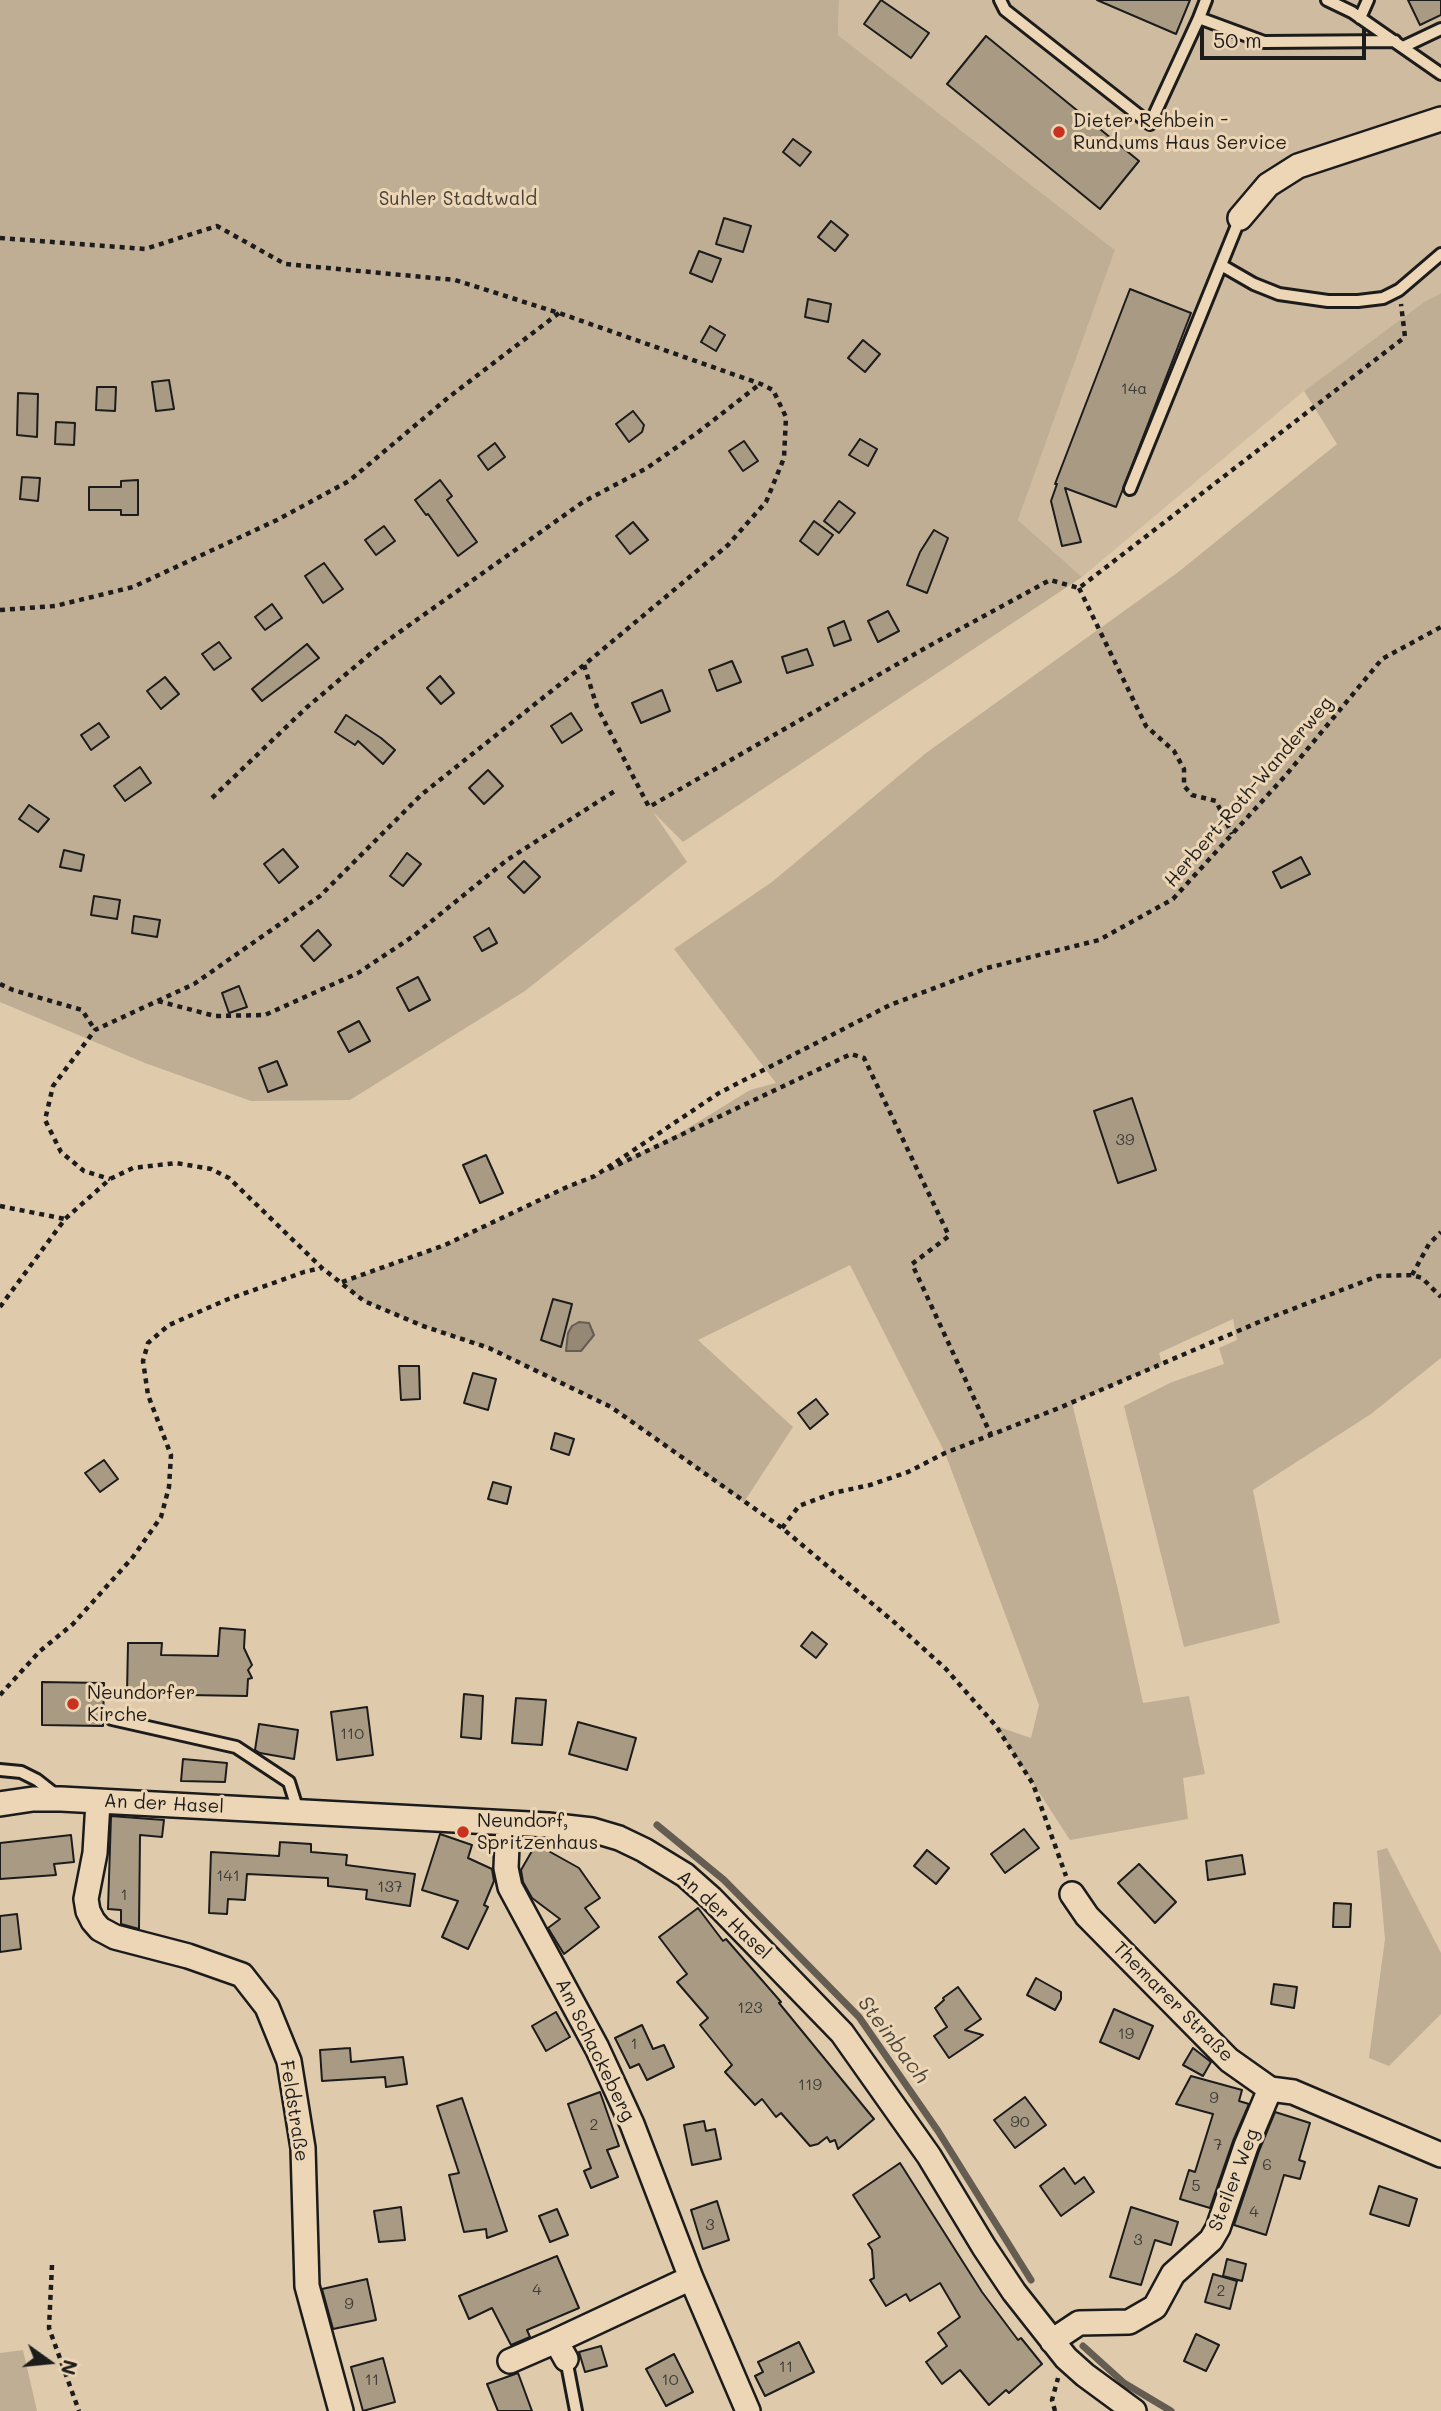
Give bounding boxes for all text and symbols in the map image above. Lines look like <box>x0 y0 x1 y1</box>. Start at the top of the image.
scale bar <box>1203 14 1369 58</box>
text: 50 m <box>1213 26 1262 53</box>
place label: Dieter Rehbein - Rund ums Haus Service <box>1073 110 1287 154</box>
marker: Dieter Rehbein - Rund ums Haus Service <box>1051 124 1067 140</box>
park label: Suhler Stadtwald <box>379 188 537 210</box>
house number: 14a <box>1121 379 1147 399</box>
street label: Herbert-Roth-Wanderweg <box>1160 692 1338 892</box>
house number: 39 <box>1116 1130 1134 1150</box>
place label: Neundorfer Kirche <box>87 1682 195 1726</box>
marker: Neundorfer Kirche <box>65 1696 81 1712</box>
house number: 110 <box>340 1724 364 1744</box>
street label: An der Hasel <box>103 1789 225 1819</box>
place label: Neundorf, Spritzenhaus <box>477 1810 598 1854</box>
marker: Neundorf, Spritzenhaus <box>455 1824 471 1840</box>
house number: 141 <box>216 1866 240 1886</box>
street label: An der Hasel <box>672 1866 776 1964</box>
house number: 137 <box>377 1877 403 1897</box>
house number: 1 <box>120 1885 128 1905</box>
street label: Themarer Straße <box>1108 1937 1238 2067</box>
street label: Am Schackeberg <box>551 1975 639 2125</box>
water label: Steinbach <box>852 1991 934 2089</box>
house number: 123 <box>737 1998 763 2018</box>
house number: 19 <box>1118 2024 1134 2044</box>
house number: 1 <box>630 2034 638 2054</box>
street label: Feldstraße <box>275 2059 313 2163</box>
house number: 119 <box>798 2075 822 2095</box>
house number: 9 <box>1209 2088 1219 2108</box>
house number: 90 <box>1010 2112 1030 2132</box>
house number: 2 <box>590 2115 598 2135</box>
street label: Steiler Weg <box>1204 2125 1264 2235</box>
house number: 7 <box>1214 2135 1222 2155</box>
house number: 6 <box>1262 2155 1272 2175</box>
house number: 5 <box>1191 2176 1201 2196</box>
house number: 4 <box>1249 2202 1259 2222</box>
house number: 3 <box>705 2215 715 2235</box>
house number: 3 <box>1133 2230 1143 2250</box>
house number: 4 <box>532 2280 542 2300</box>
house number: 2 <box>1217 2281 1225 2301</box>
house number: 9 <box>344 2294 354 2314</box>
north arrow <box>14 2327 84 2397</box>
text: N <box>56 2357 84 2378</box>
house number: 11 <box>779 2357 793 2377</box>
house number: 11 <box>365 2370 379 2390</box>
house number: 10 <box>661 2370 679 2390</box>

